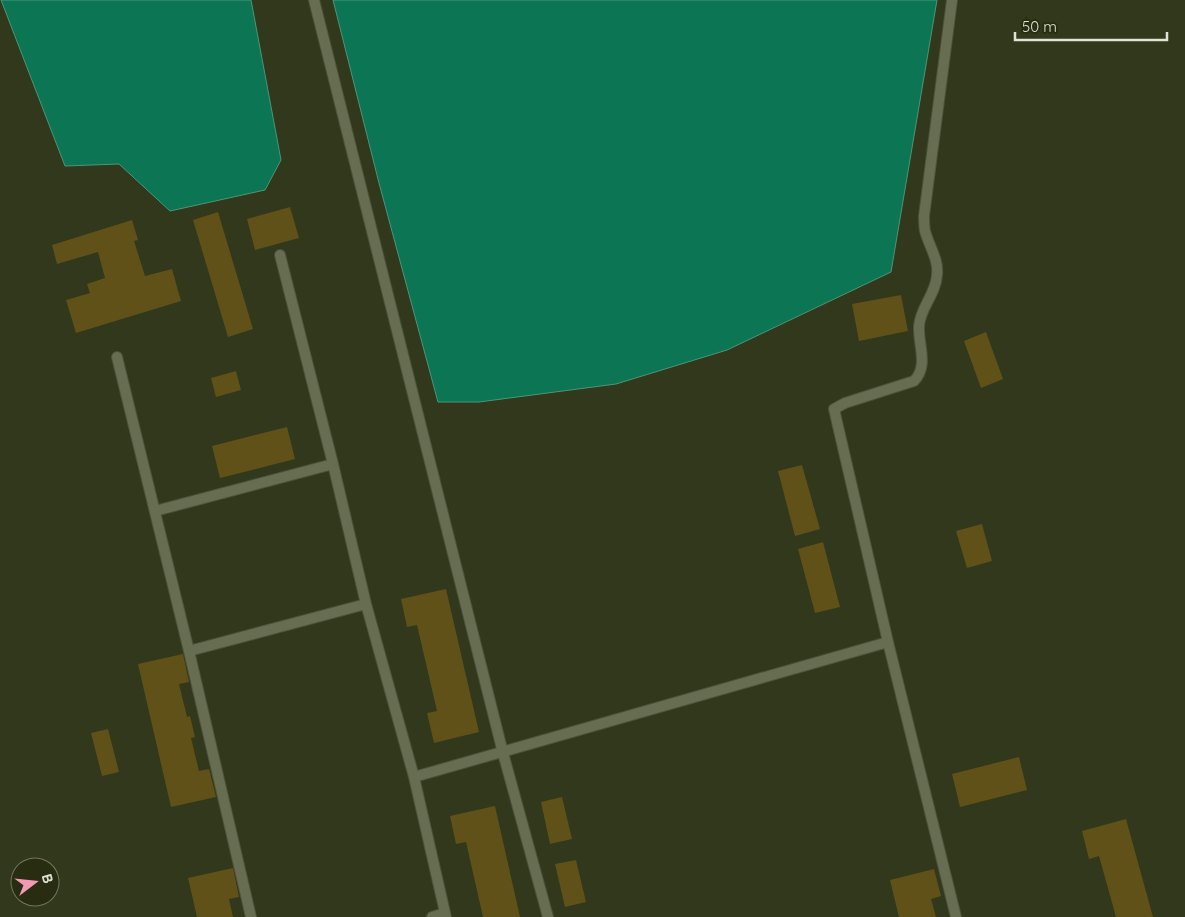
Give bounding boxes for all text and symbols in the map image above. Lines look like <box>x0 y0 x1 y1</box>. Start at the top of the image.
scale bar <box>1015 10 1168 42</box>
text: 50 m <box>1022 17 1057 36</box>
north arrow <box>10 857 60 907</box>
text: B <box>38 872 57 885</box>

